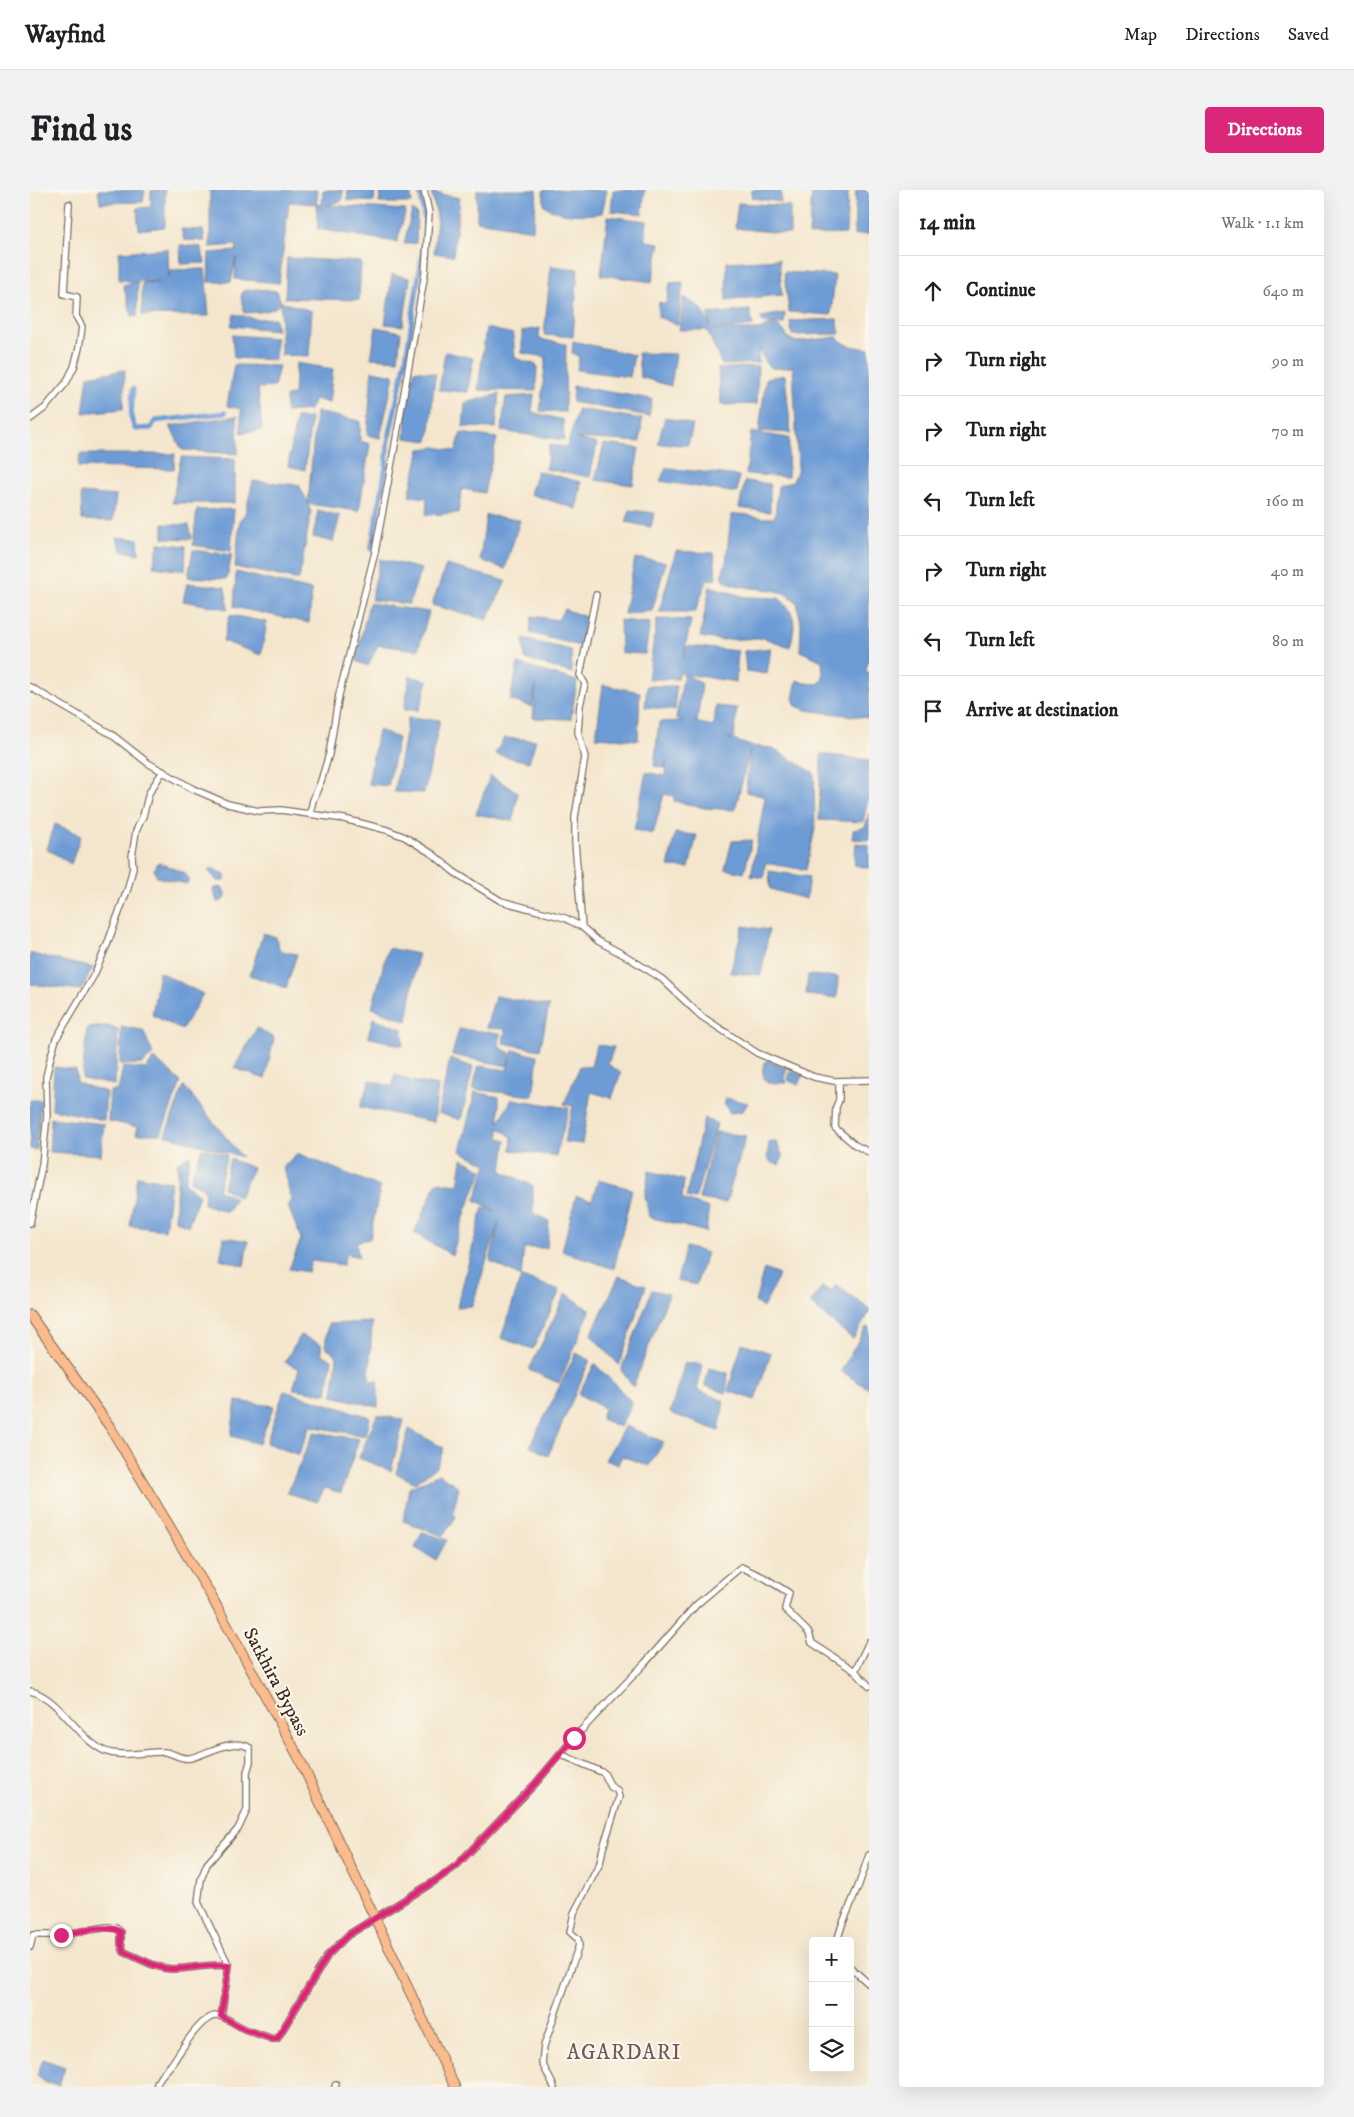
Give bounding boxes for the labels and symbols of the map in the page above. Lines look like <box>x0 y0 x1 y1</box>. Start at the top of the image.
street label: Satkhira Bypass <box>238 1624 314 1740</box>
route start <box>563 1727 586 1750</box>
route end <box>50 1924 73 1947</box>
district label: AGARDARI <box>567 2040 681 2066</box>

